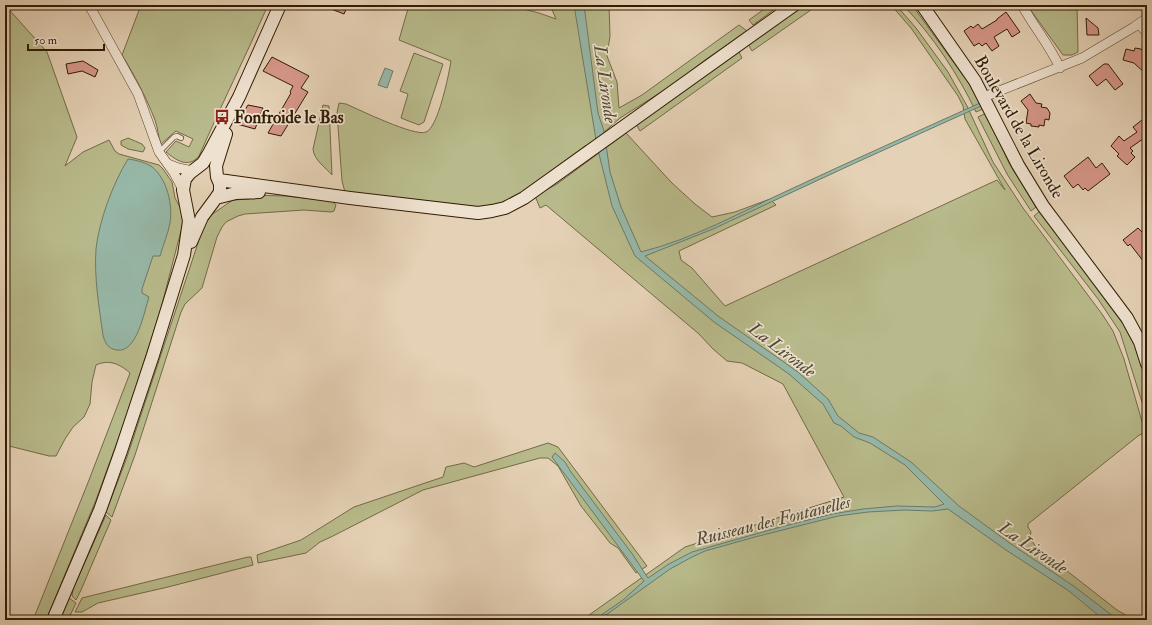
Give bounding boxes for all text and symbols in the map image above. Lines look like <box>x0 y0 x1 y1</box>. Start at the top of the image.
scale bar <box>28 26 104 52</box>
text: 50 m <box>34 33 58 48</box>
water label: La Lironde <box>588 43 622 125</box>
street label: Boulevard de la Lironde <box>970 52 1068 202</box>
place label: Fonfroide le Bas <box>234 107 344 128</box>
bus stop icon: Fonfroide le Bas <box>213 108 231 126</box>
water label: La Lironde <box>743 317 821 383</box>
water label: Ruisseau des Fontanelles <box>692 490 854 552</box>
water label: La Lironde <box>993 516 1073 580</box>

